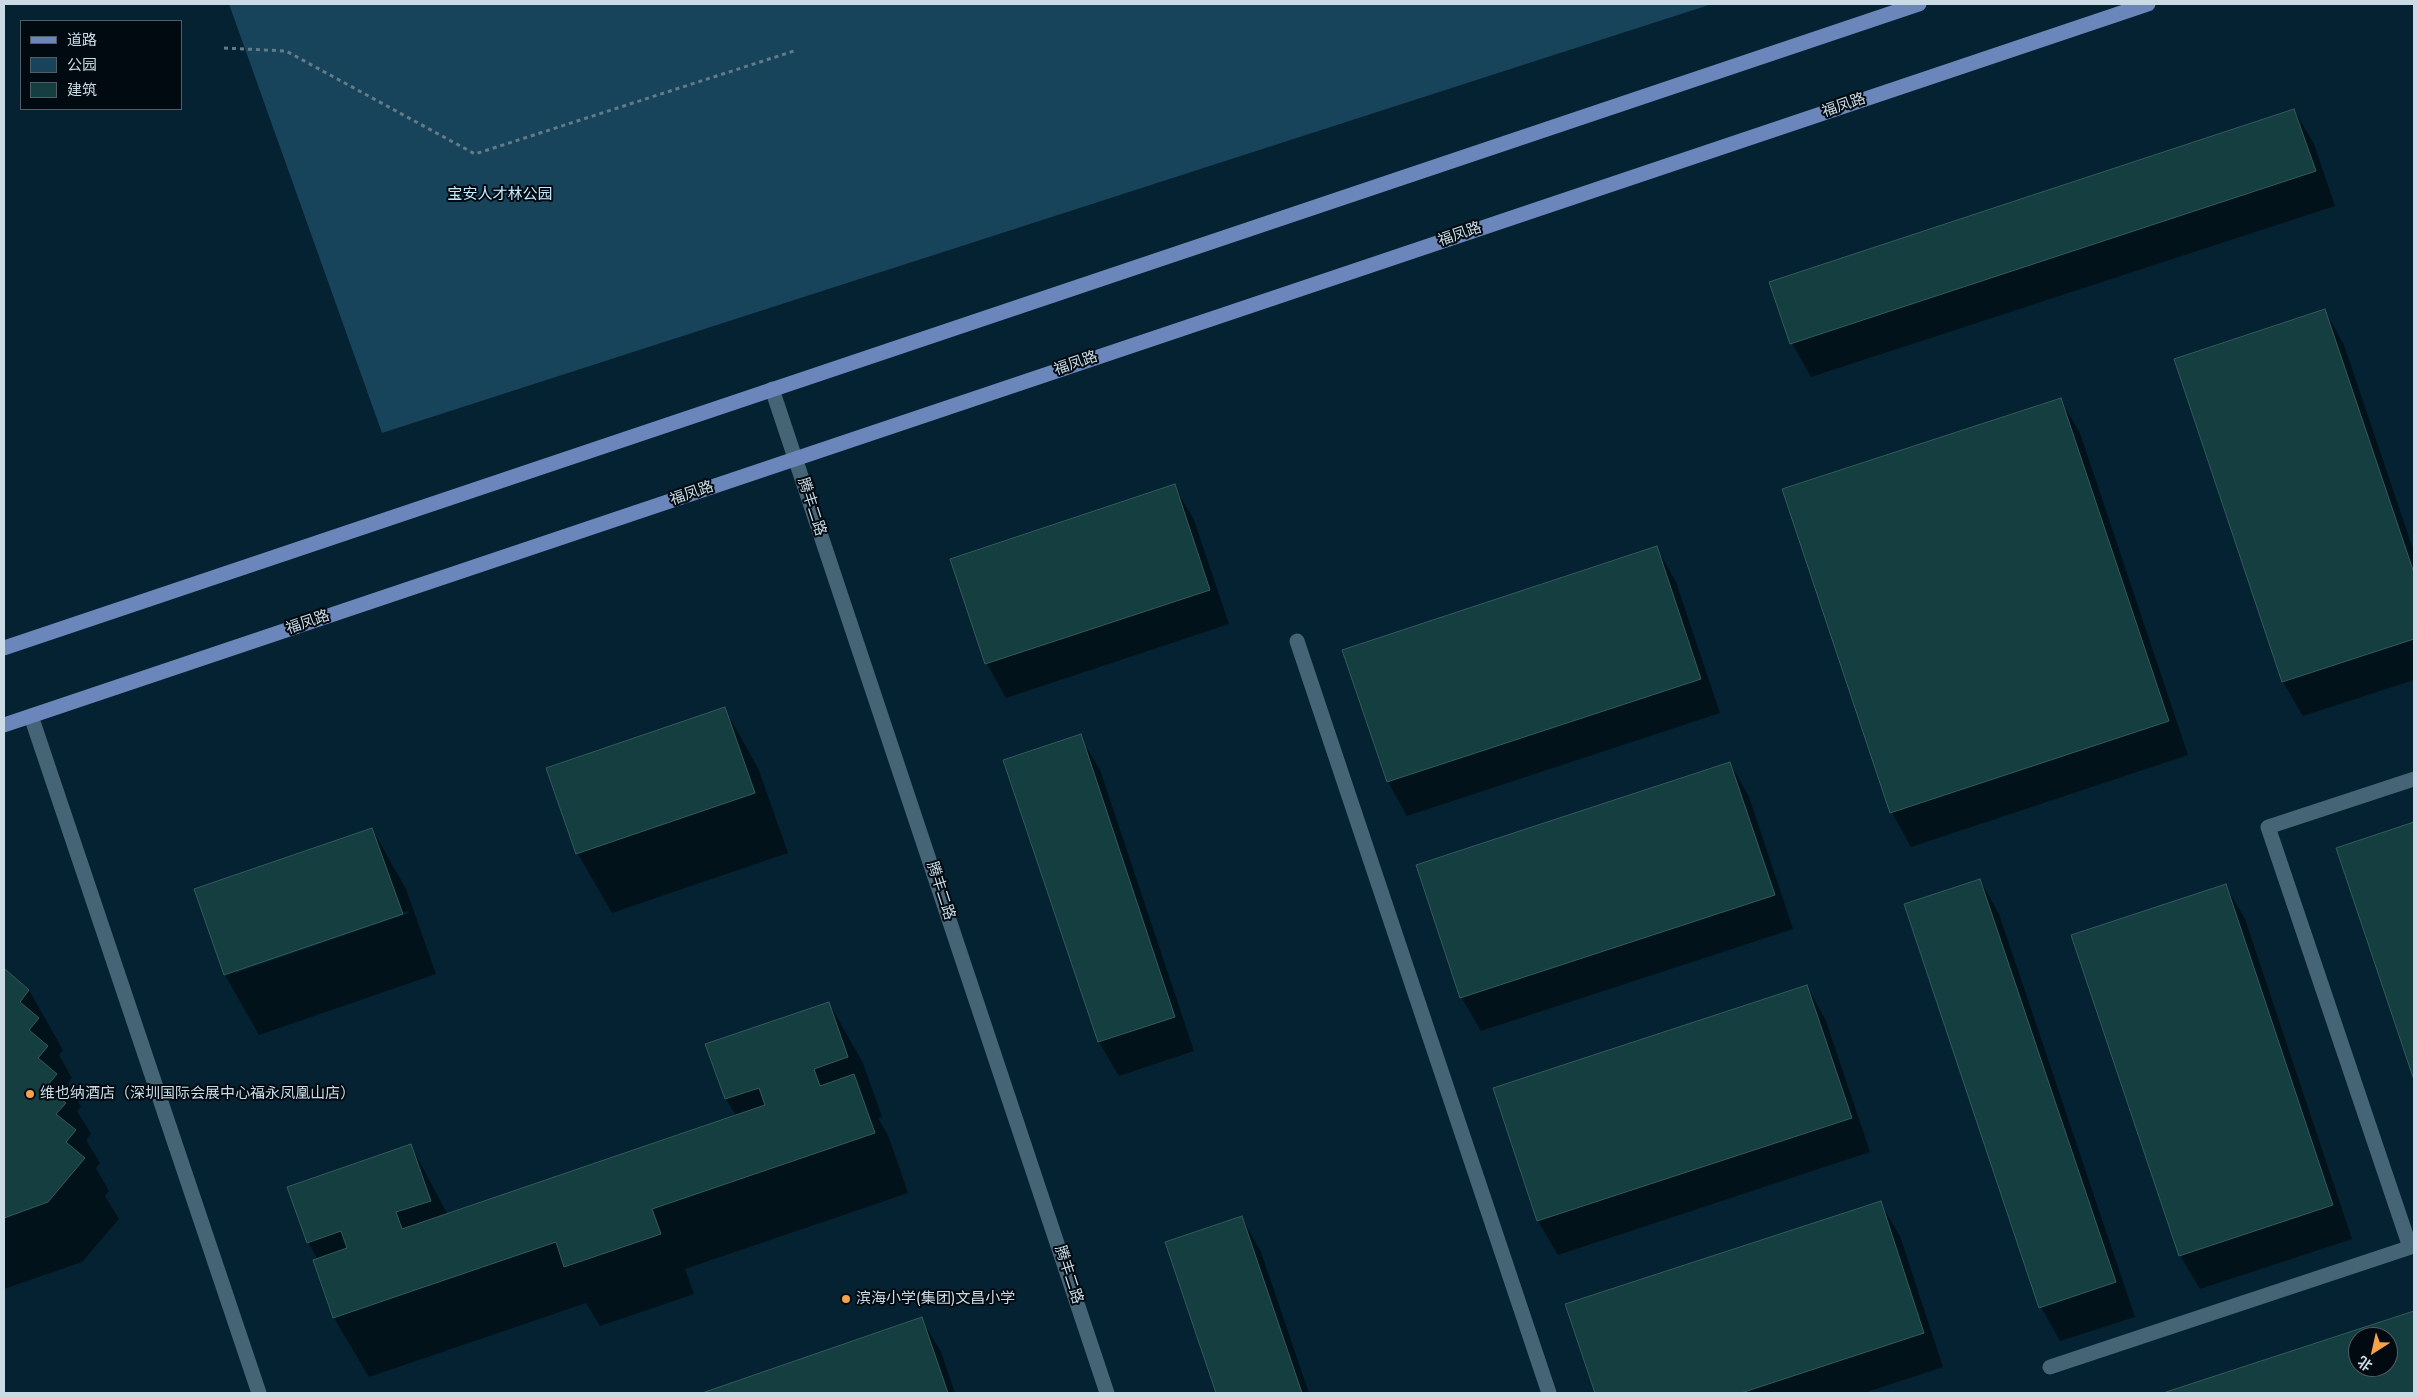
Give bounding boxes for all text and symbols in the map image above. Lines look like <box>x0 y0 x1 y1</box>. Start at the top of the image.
legend <box>20 20 182 110</box>
text: 道路 <box>67 29 97 51</box>
text: 公园 <box>67 54 97 76</box>
text: 建筑 <box>67 79 97 101</box>
street label: 福凤路 <box>1820 90 1868 122</box>
park label: 宝安人才林公园 <box>448 186 552 204</box>
street label: 福凤路 <box>1436 219 1484 251</box>
street label: 福凤路 <box>1052 348 1100 380</box>
street label: 腾丰二路 <box>793 476 829 538</box>
street label: 福凤路 <box>668 478 716 510</box>
street label: 福凤路 <box>284 607 332 639</box>
street label: 腾丰二路 <box>922 860 958 922</box>
place label: 维也纳酒店（深圳国际会展中心福永凤凰山店） <box>40 1085 355 1103</box>
marker: 维也纳酒店（深圳国际会展中心福永凤凰山店） <box>24 1088 36 1100</box>
street label: 腾丰二路 <box>1050 1244 1086 1306</box>
place label: 滨海小学(集团)文昌小学 <box>856 1290 1015 1308</box>
marker: 滨海小学(集团)文昌小学 <box>840 1293 852 1305</box>
north arrow <box>2348 1327 2398 1377</box>
text: 北 <box>2354 1351 2376 1376</box>

